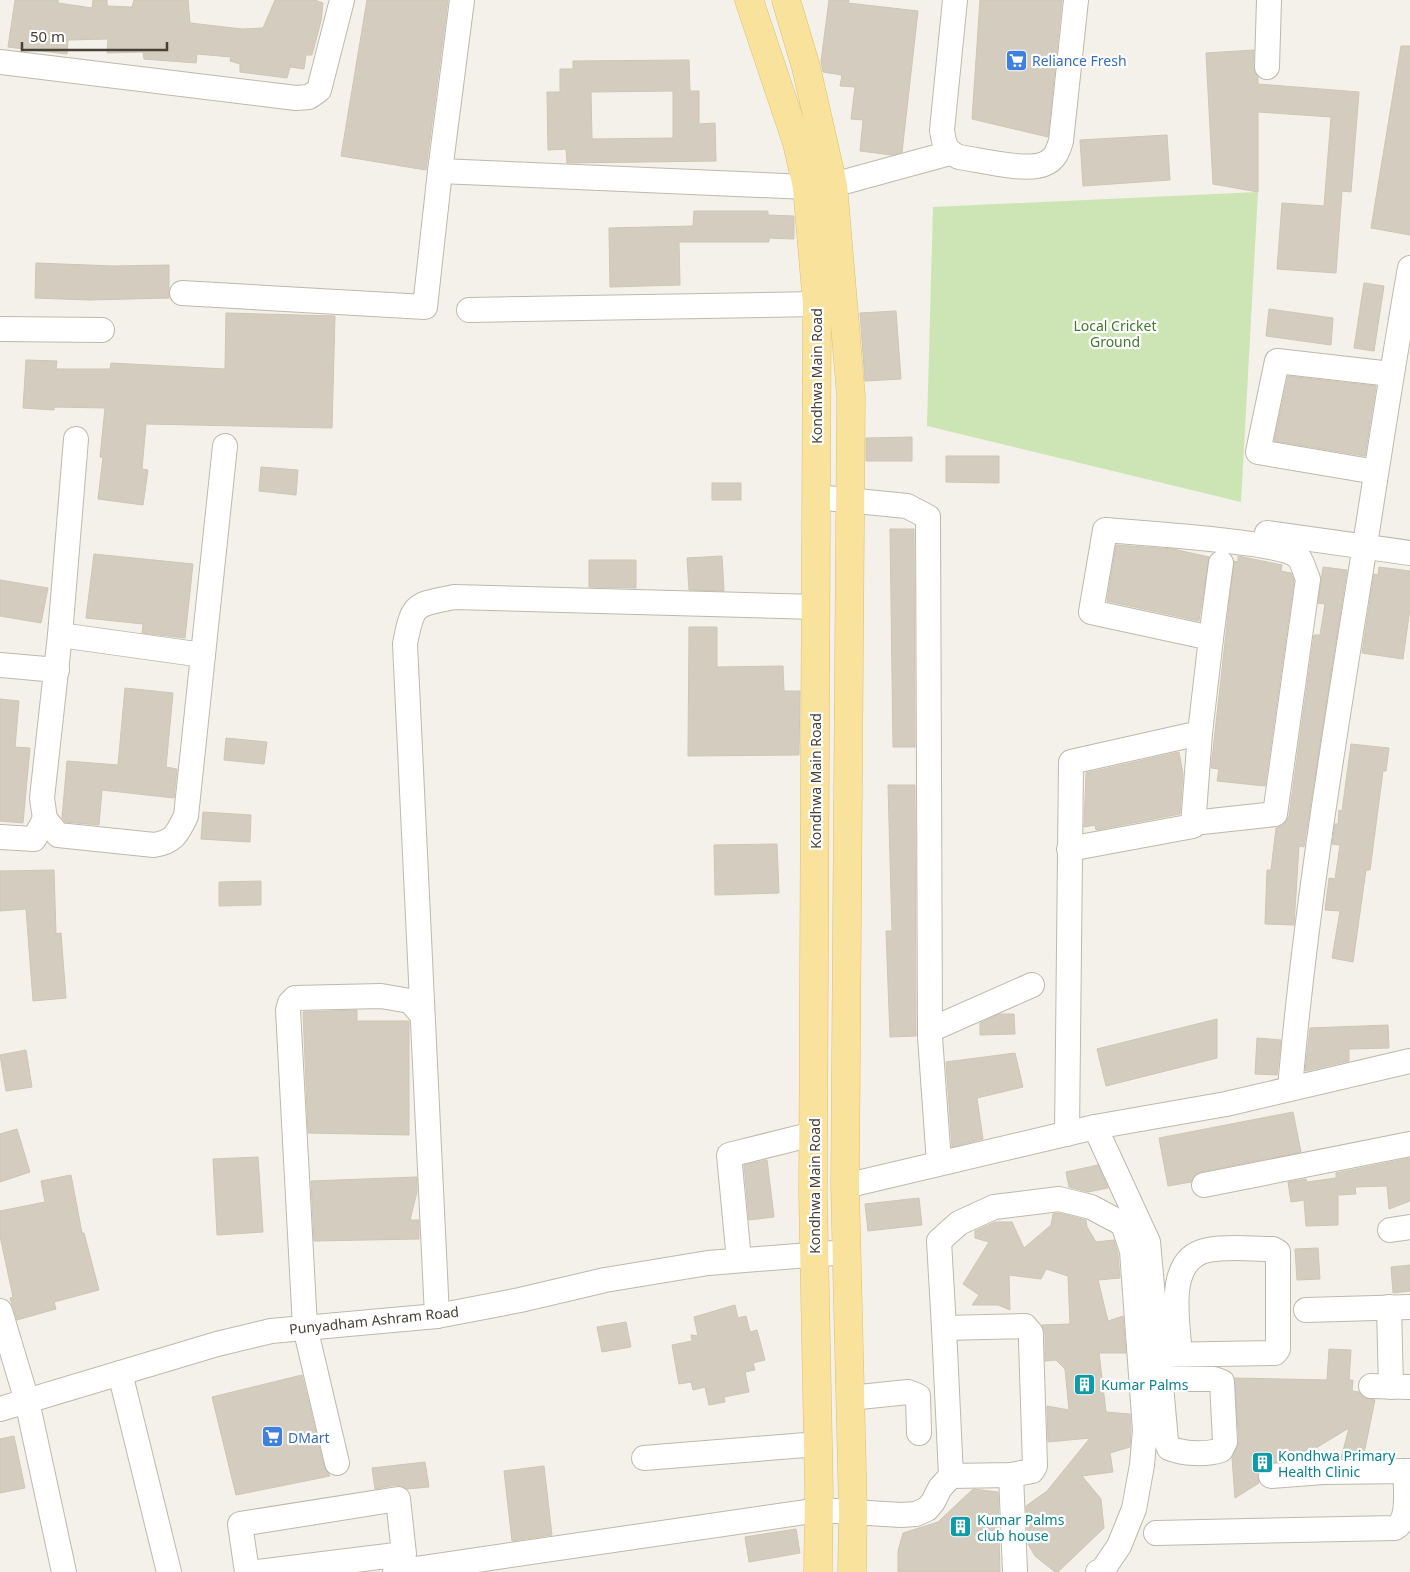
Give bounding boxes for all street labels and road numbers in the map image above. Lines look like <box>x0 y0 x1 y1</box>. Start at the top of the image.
street label: Kondhwa Main Road <box>807 308 826 444</box>
street label: Kondhwa Main Road <box>806 713 825 849</box>
street label: Kondhwa Main Road <box>805 1118 824 1254</box>
street label: Punyadham Ashram Road <box>288 1302 460 1338</box>

